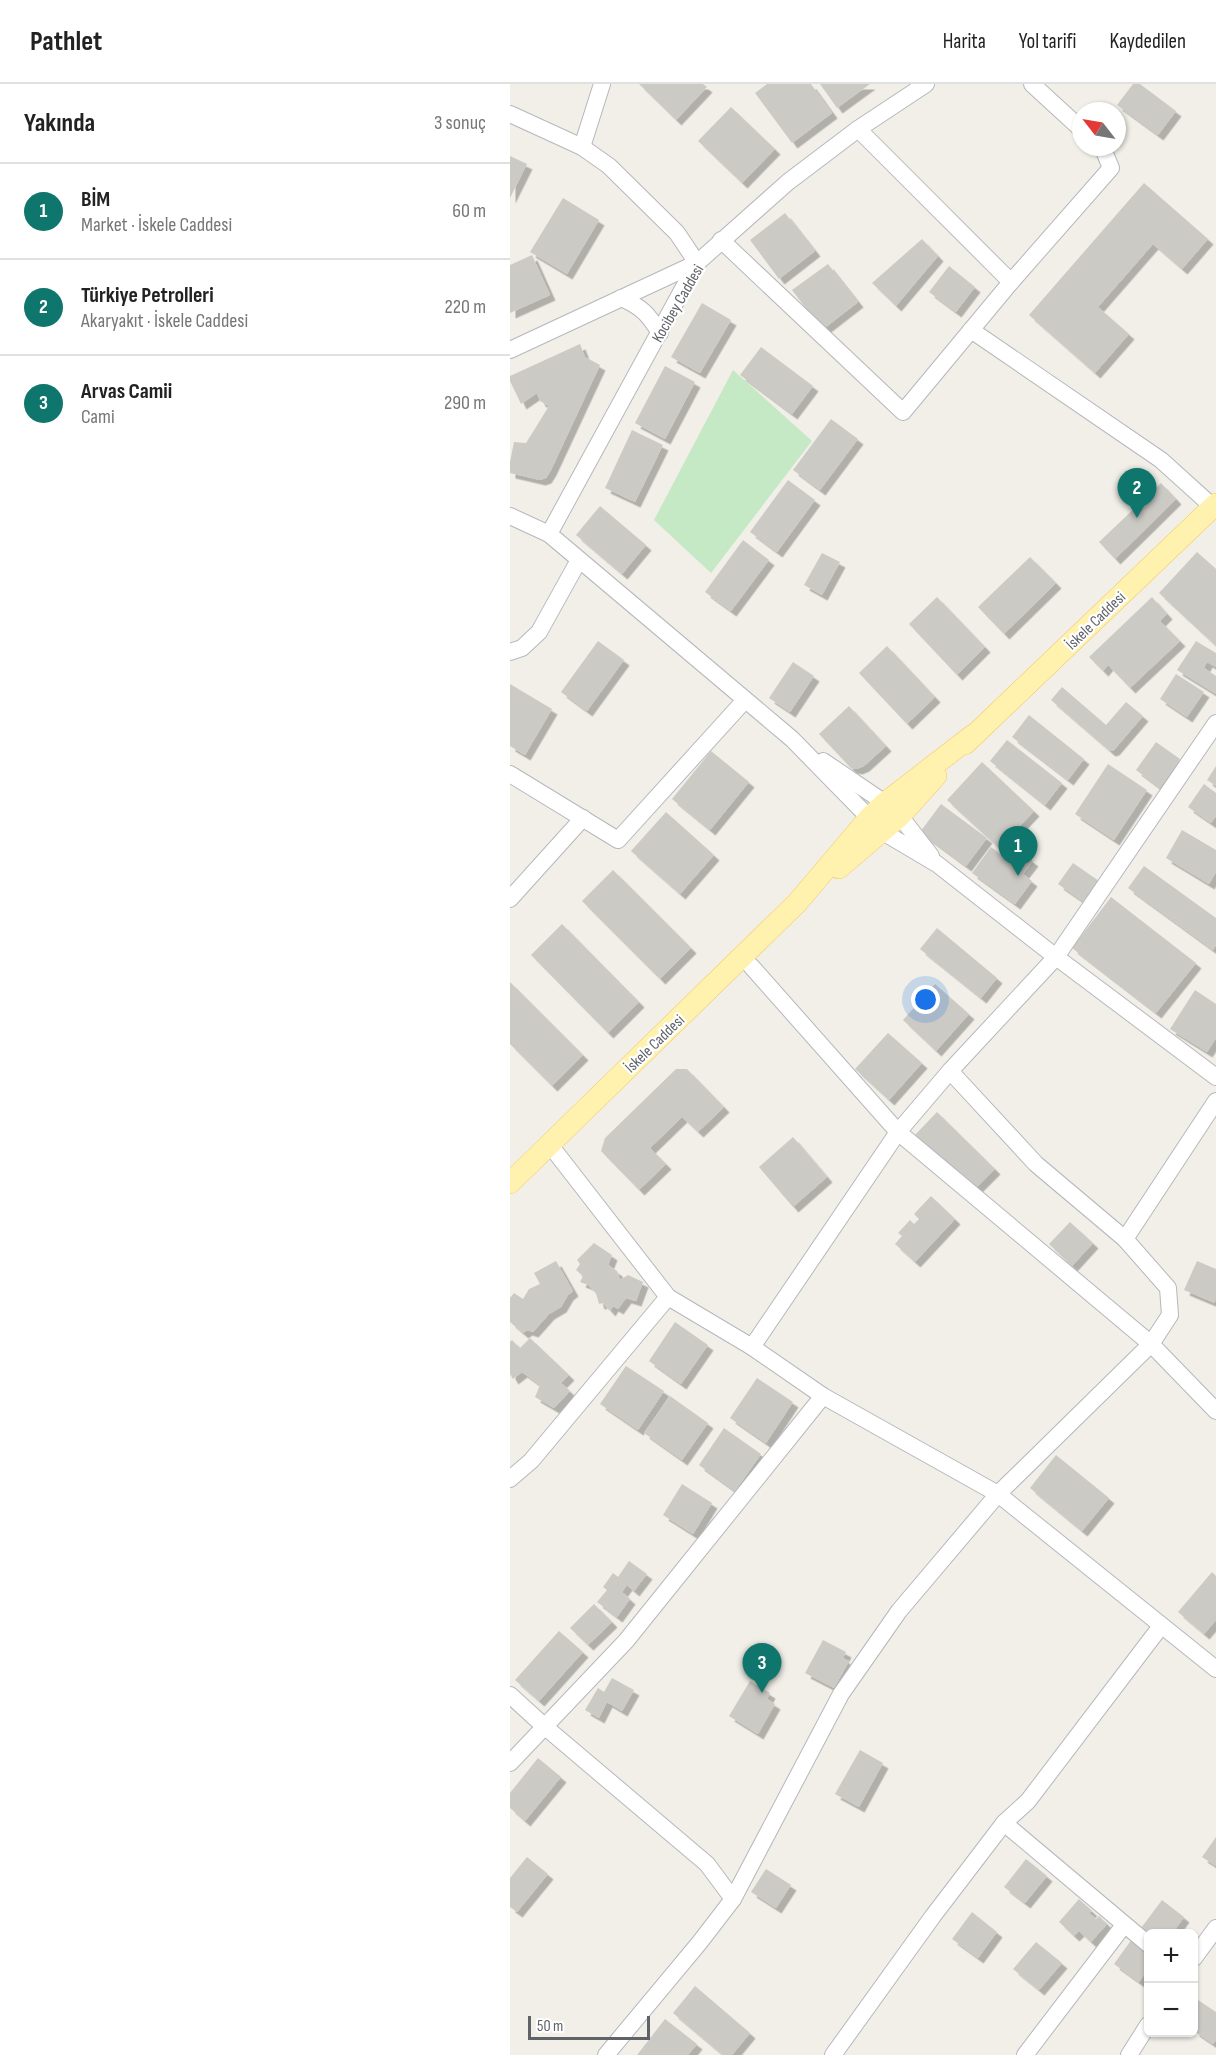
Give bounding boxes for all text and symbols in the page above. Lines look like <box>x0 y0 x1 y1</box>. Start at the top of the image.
text: Pathlet <box>30 25 102 58</box>
text: Harita <box>943 29 986 54</box>
text: Yol tarifi <box>1019 29 1077 54</box>
text: Kaydedilen <box>1110 29 1186 54</box>
north arrow <box>1072 102 1126 156</box>
text: Yakında <box>24 108 95 139</box>
text: 3 sonuç <box>434 111 486 135</box>
text: BİM <box>81 186 110 213</box>
text: 1 <box>40 199 47 223</box>
text: 60 m <box>452 199 486 223</box>
text: Market · İskele Caddesi <box>81 213 232 237</box>
street label: Kocibey Caddesi <box>648 261 708 346</box>
text: Türkiye Petrolleri <box>81 282 214 309</box>
text: 2 <box>39 295 48 319</box>
text: 220 m <box>445 295 486 319</box>
text: Akaryakıt · İskele Caddesi <box>81 309 248 333</box>
text: Arvas Camii <box>81 378 172 405</box>
text: 3 <box>39 391 48 415</box>
text: 290 m <box>444 391 486 415</box>
text: Cami <box>81 405 115 429</box>
pin: 2 <box>1118 468 1156 518</box>
street label: İskele Caddesi <box>1062 588 1130 654</box>
pin: 1 <box>998 826 1038 876</box>
your location <box>911 985 940 1014</box>
street label: İskele Caddesi <box>621 1011 689 1077</box>
pin: 3 <box>742 1644 782 1693</box>
map controls <box>1144 1929 1198 2037</box>
button: + <box>1144 1929 1198 1983</box>
button: − <box>1144 1983 1198 2037</box>
scale bar <box>528 2013 650 2040</box>
text: 50 m <box>537 2017 563 2036</box>

